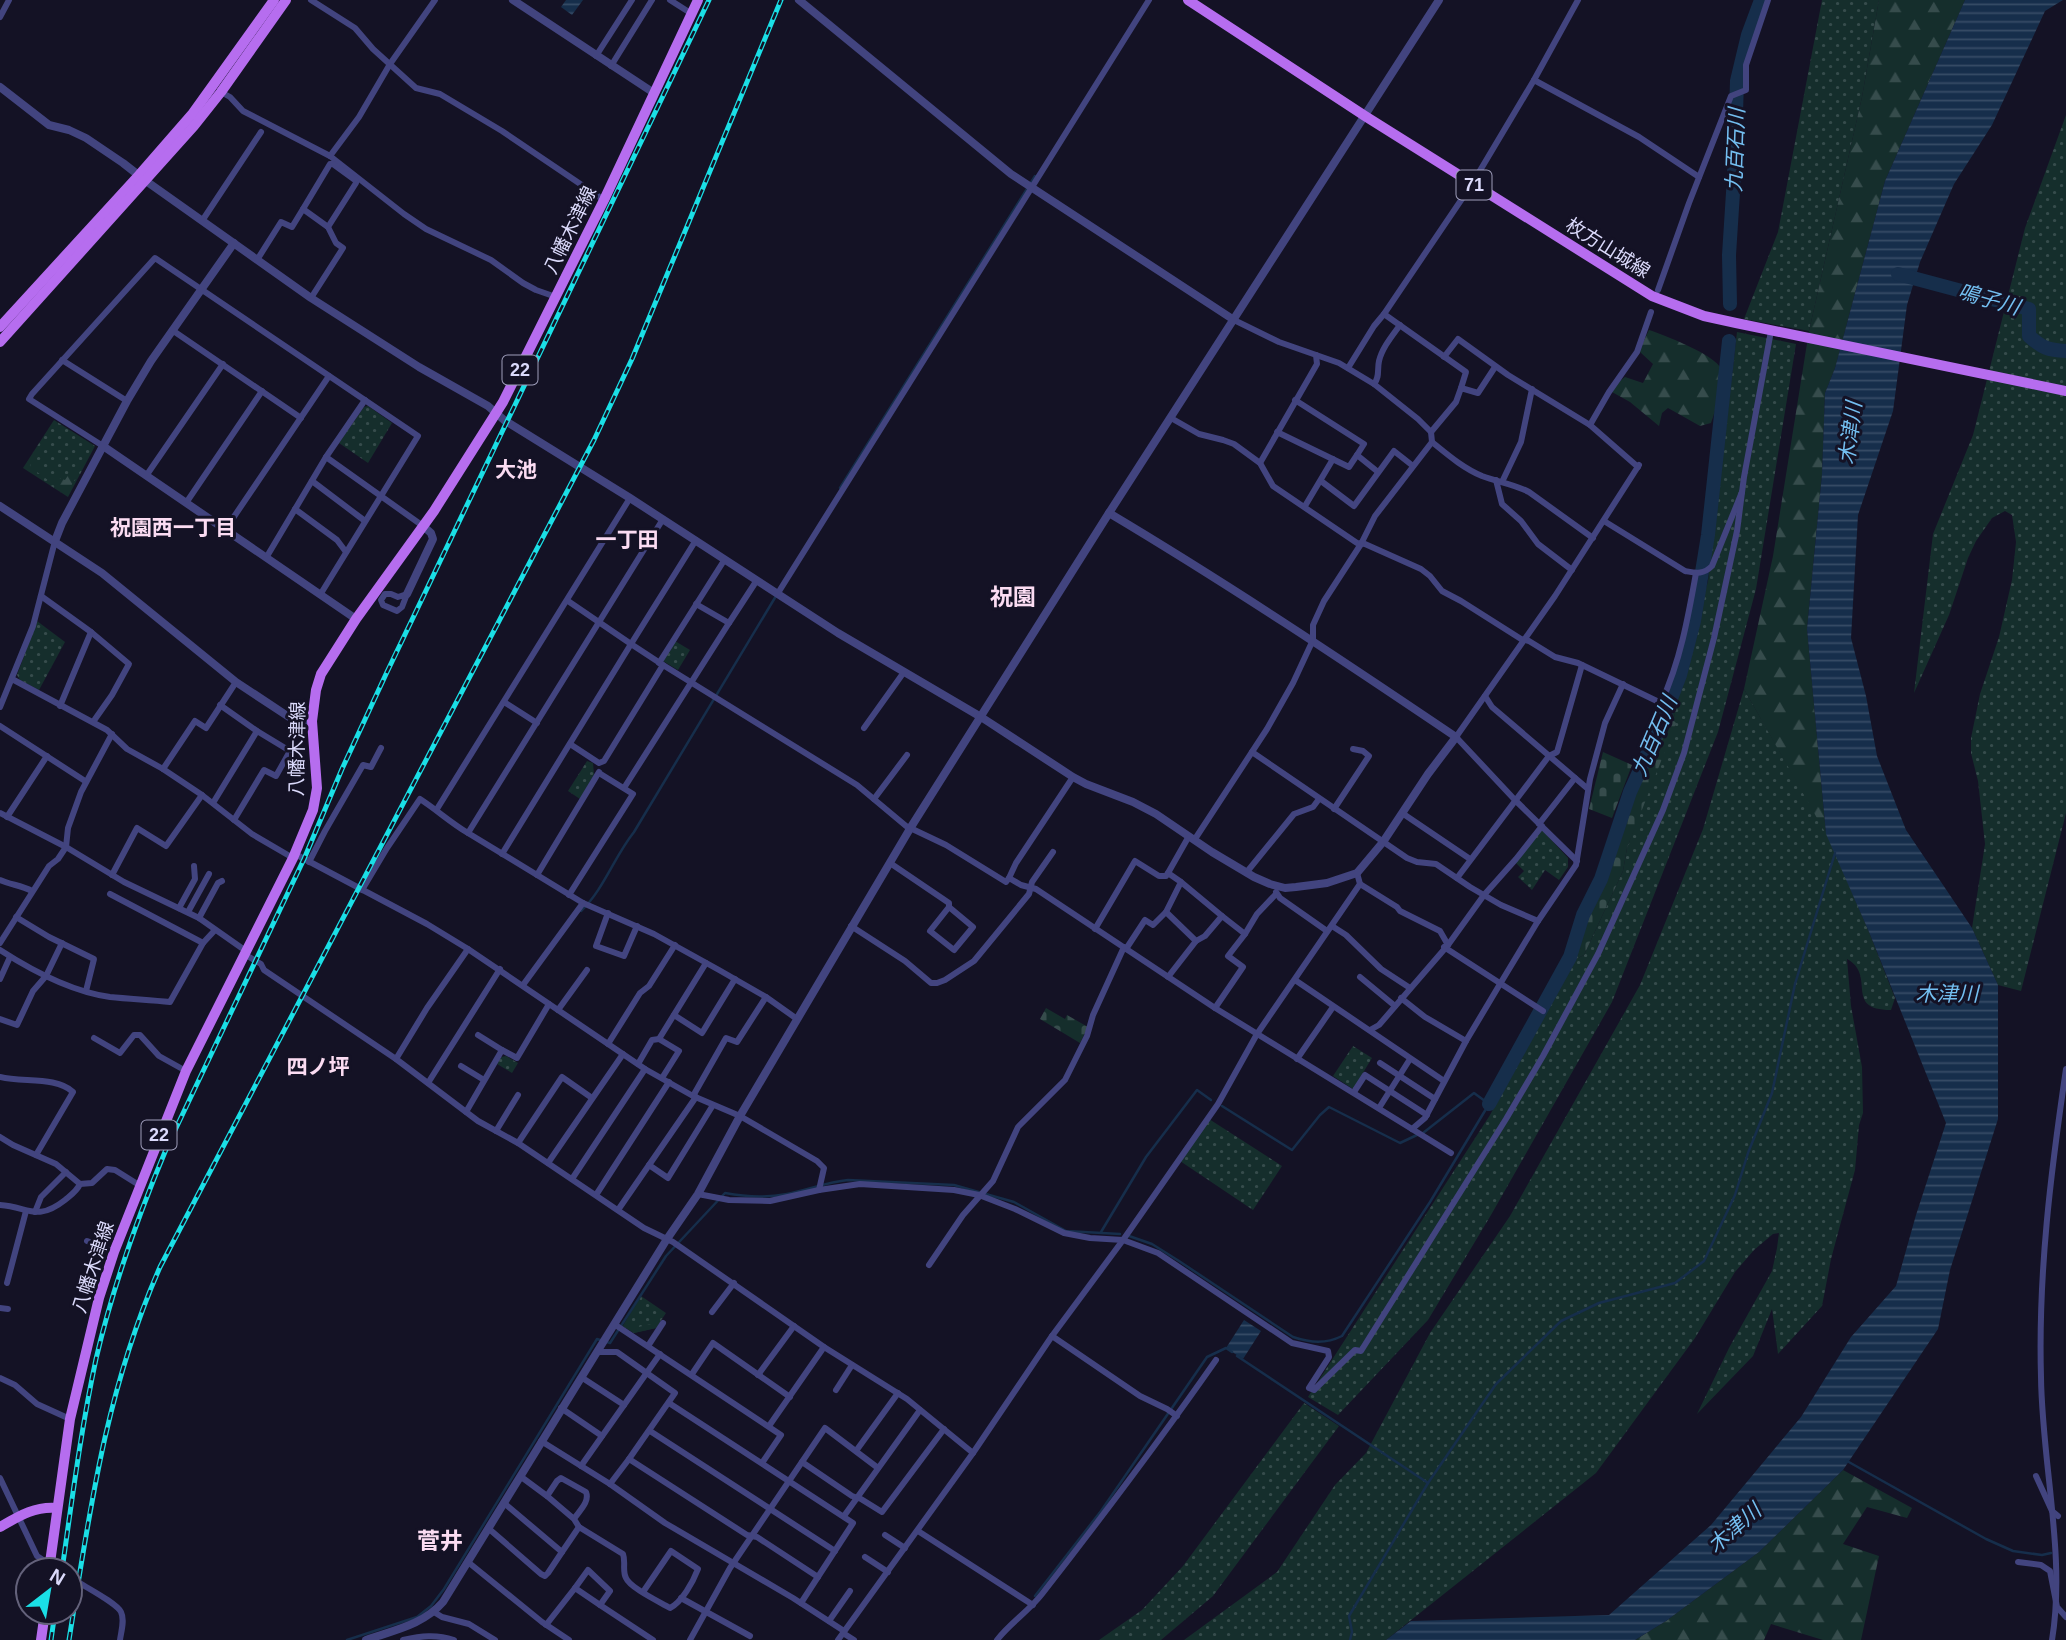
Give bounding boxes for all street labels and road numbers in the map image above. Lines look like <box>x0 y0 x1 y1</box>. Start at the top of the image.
road number: 71 <box>1456 170 1492 200</box>
street label: 八幡木津線 <box>540 183 600 277</box>
street label: 枚方山城線 <box>1562 214 1654 282</box>
road number: 22 <box>503 356 538 384</box>
street label: 八幡木津線 <box>286 701 308 797</box>
road number: 22 <box>142 1120 176 1150</box>
street label: 八幡木津線 <box>68 1219 118 1315</box>

